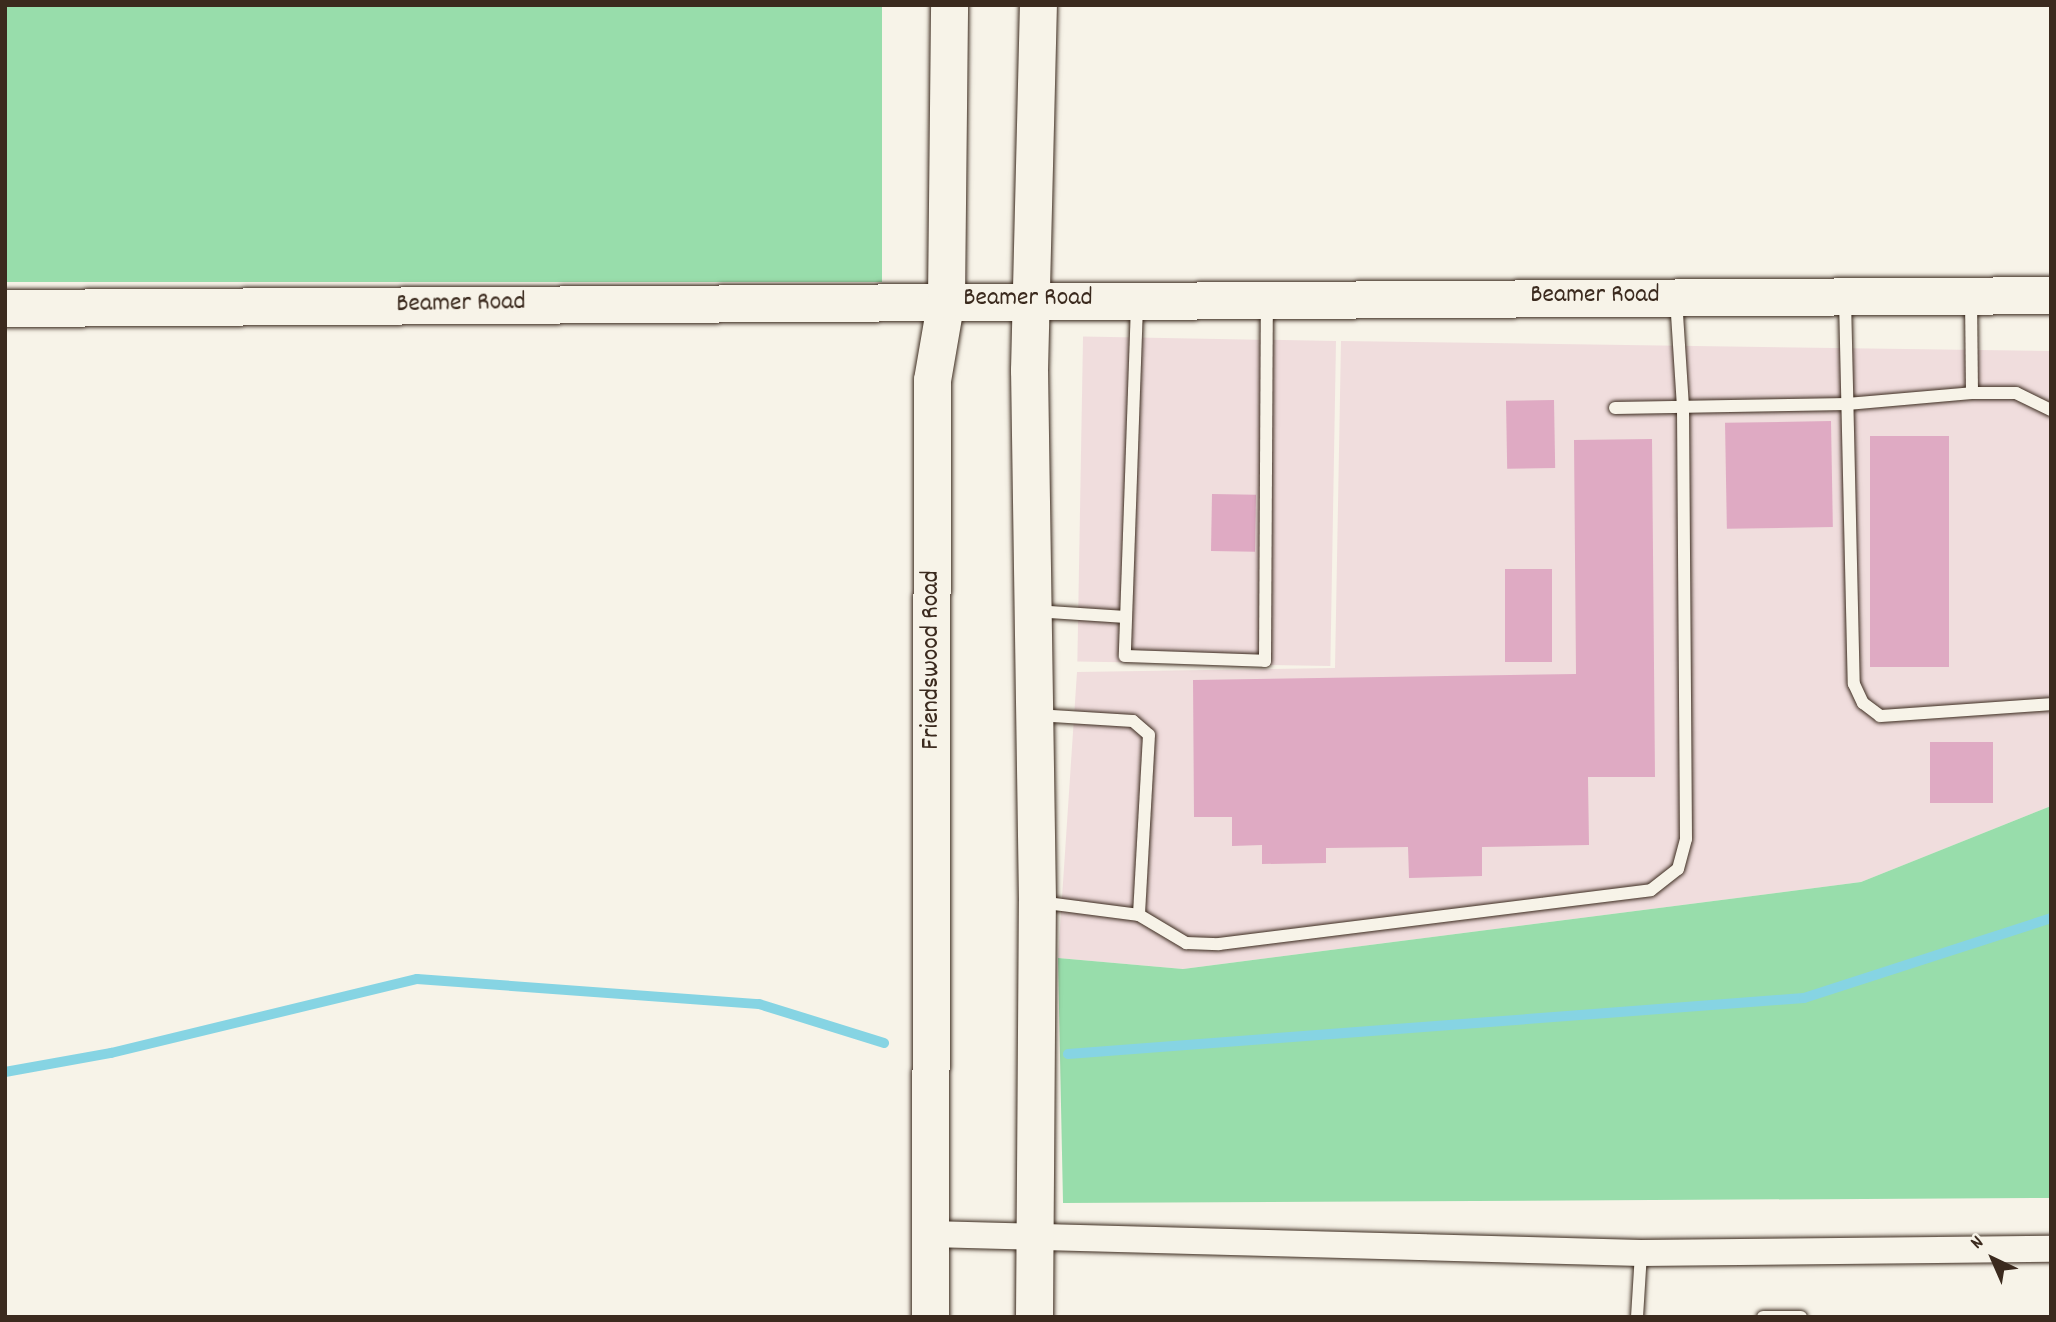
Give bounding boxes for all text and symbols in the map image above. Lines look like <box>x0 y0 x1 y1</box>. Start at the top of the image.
street label: Beamer Road <box>1530 280 1660 312</box>
street label: Beamer Road <box>963 283 1093 315</box>
street label: Beamer Road <box>396 287 526 321</box>
street label: Friendswood Road <box>916 570 948 750</box>
north arrow <box>1958 1224 2028 1294</box>
text: N <box>1965 1231 1991 1257</box>

